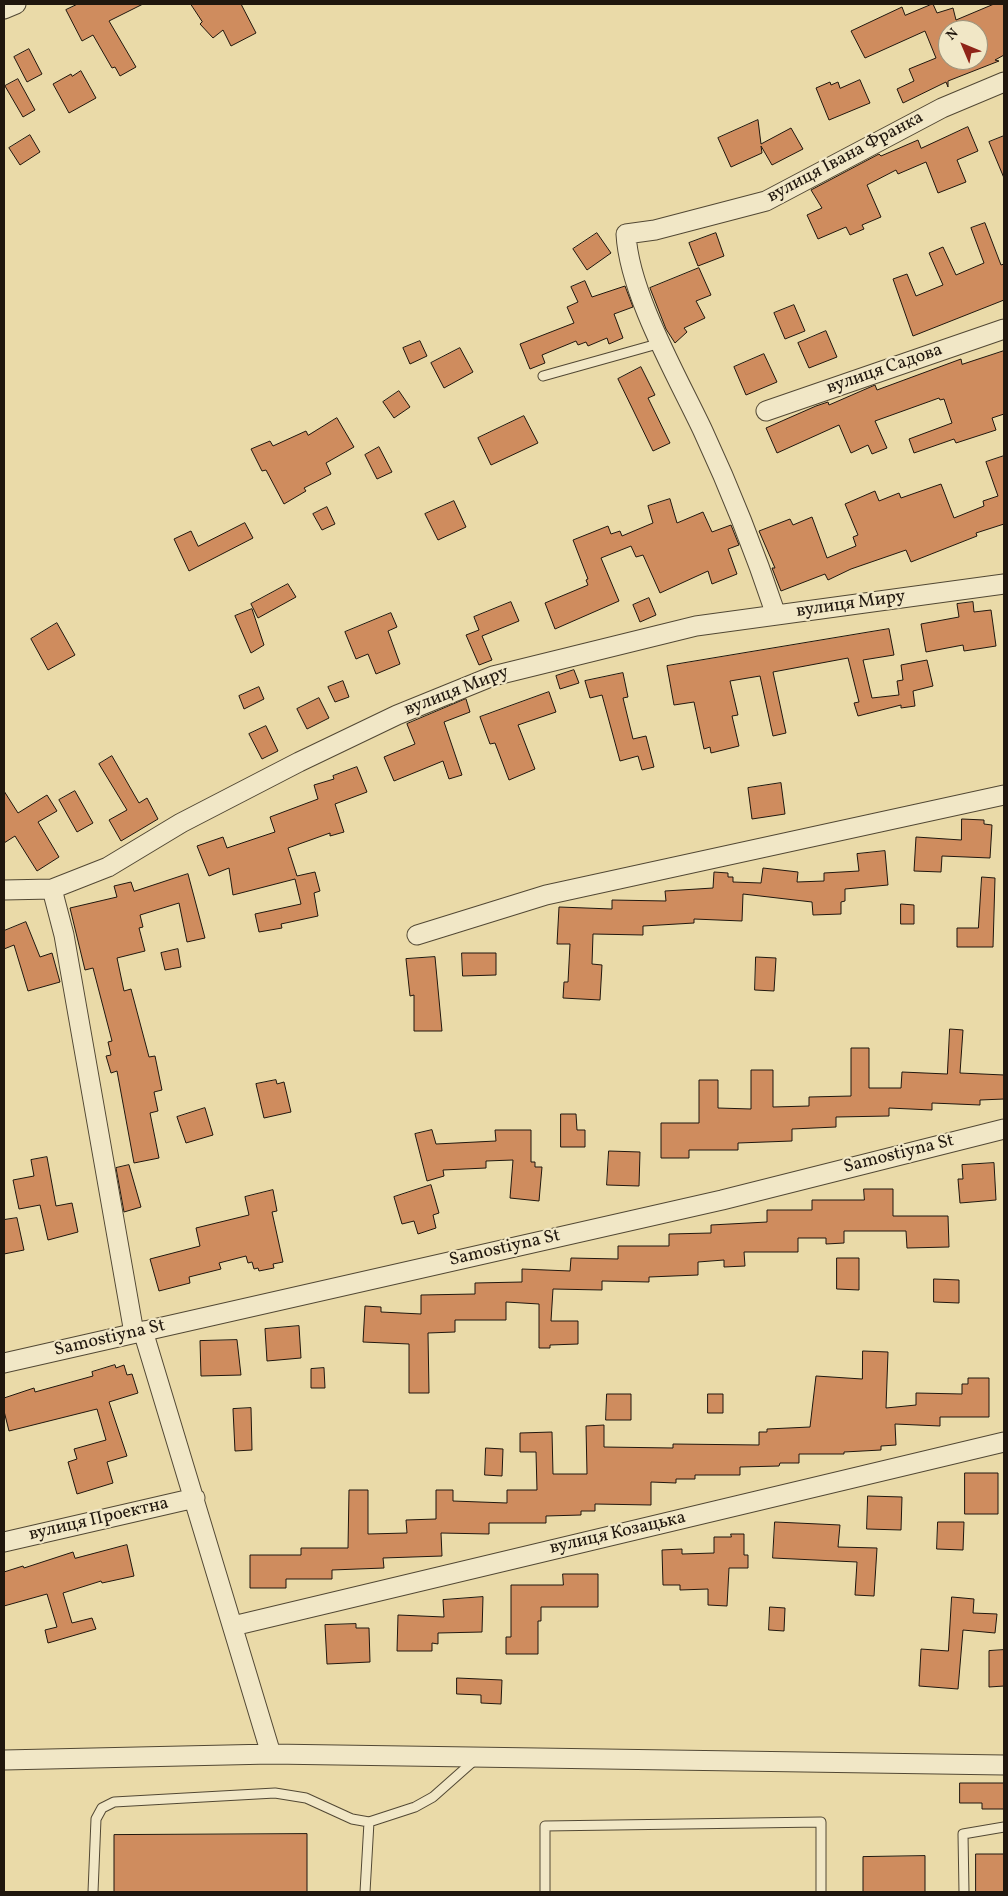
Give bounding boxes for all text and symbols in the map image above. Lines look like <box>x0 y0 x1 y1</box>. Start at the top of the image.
north arrow <box>938 20 988 70</box>
text: N <box>942 24 963 45</box>
street label: вулиця Івана Франка <box>764 108 928 208</box>
street label: вулиця Садова <box>824 340 946 400</box>
street label: вулиця Миру <box>795 587 907 623</box>
street label: вулиця Миру <box>402 662 512 722</box>
street label: Samostiyna St <box>841 1131 957 1179</box>
street label: Samostiyna St <box>447 1226 563 1272</box>
street label: Samostiyna St <box>52 1316 168 1362</box>
street label: вулиця Проектна <box>27 1493 171 1547</box>
street label: вулиця Козацька <box>548 1508 688 1560</box>

